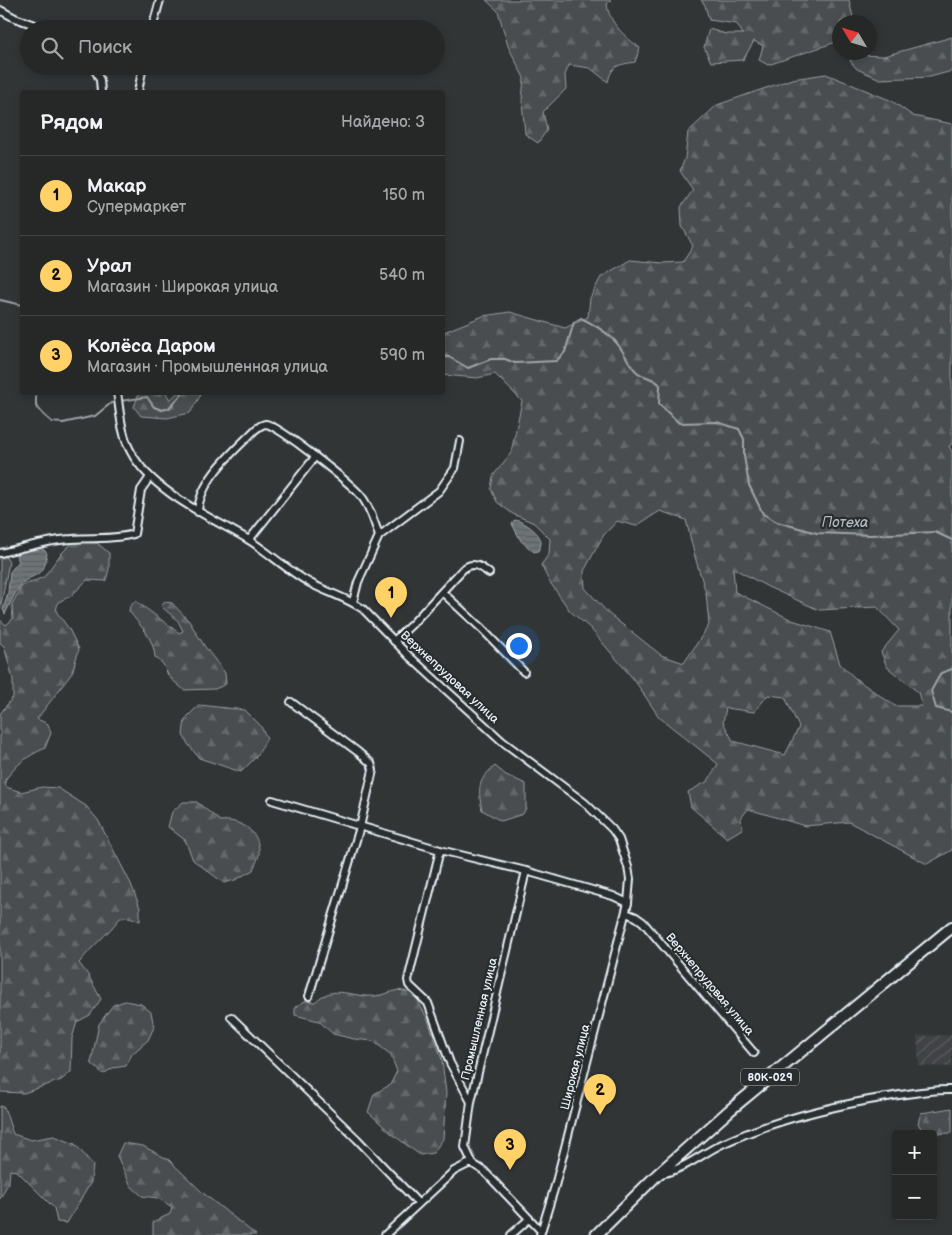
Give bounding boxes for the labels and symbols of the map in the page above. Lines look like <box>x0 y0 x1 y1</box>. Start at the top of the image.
north arrow <box>832 15 877 60</box>
water label: Потеха <box>822 514 868 531</box>
pin: 1 <box>375 577 407 618</box>
street label: Верхнепрудовая улица <box>397 628 502 727</box>
your location <box>506 633 532 659</box>
street label: Верхнепрудовая улица <box>662 930 757 1039</box>
street label: Промышленная улица <box>458 956 501 1082</box>
street label: Широкая улица <box>558 1023 593 1111</box>
road number: 80К-029 <box>741 1068 799 1086</box>
pin: 2 <box>584 1074 616 1115</box>
pin: 3 <box>494 1129 526 1170</box>

